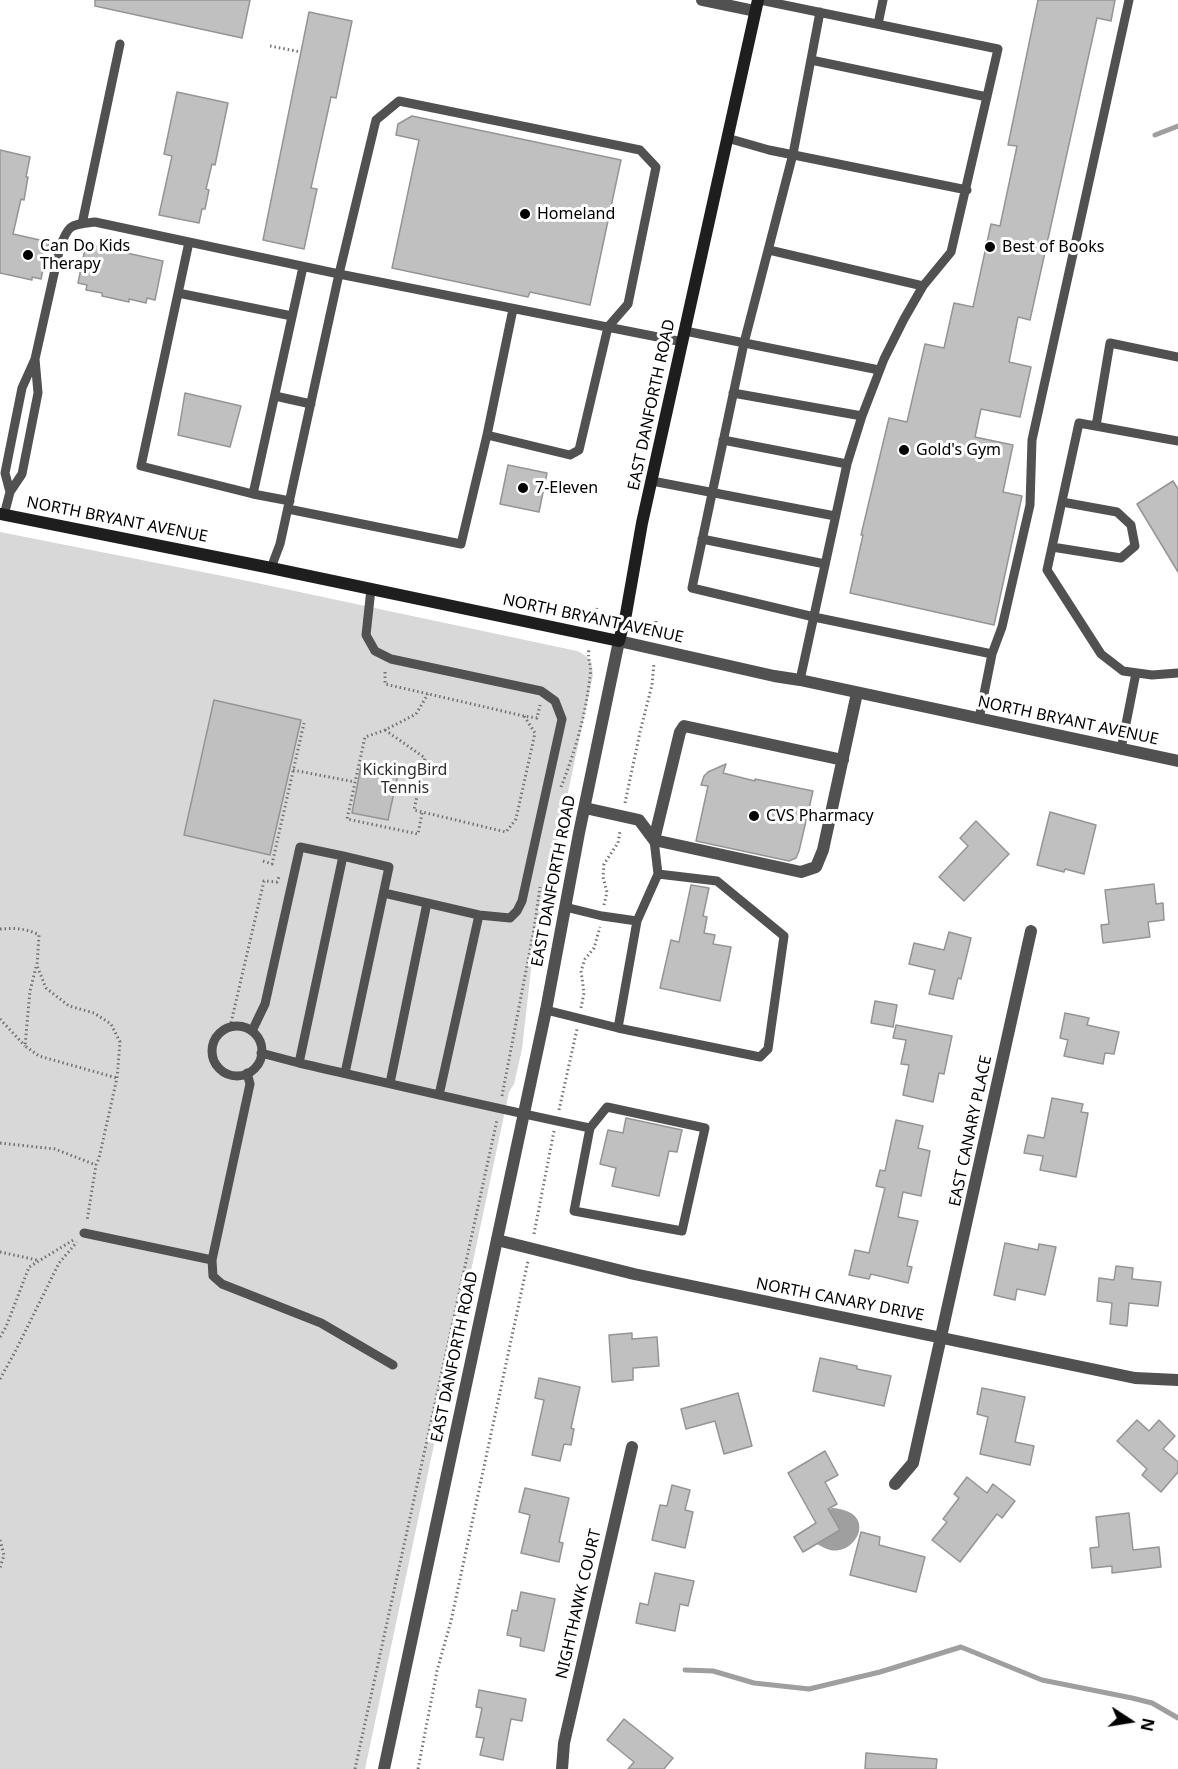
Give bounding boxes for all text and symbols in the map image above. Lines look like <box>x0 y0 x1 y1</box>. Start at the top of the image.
place label: Homeland <box>537 204 615 224</box>
marker: Homeland <box>518 207 532 221</box>
place label: Can Do Kids Therapy <box>40 236 130 274</box>
place label: Best of Books <box>1002 237 1104 257</box>
marker: Best of Books <box>983 240 997 254</box>
marker: Can Do Kids Therapy <box>21 248 35 262</box>
street label: EAST DANFORTH ROAD <box>624 318 680 492</box>
place label: Gold's Gym <box>916 440 1001 460</box>
marker: Gold's Gym <box>897 443 911 457</box>
place label: 7-Eleven <box>535 478 598 498</box>
marker: 7-Eleven <box>516 481 530 495</box>
street label: NORTH BRYANT AVENUE <box>25 493 209 547</box>
street label: NORTH BRYANT AVENUE <box>501 590 685 648</box>
street label: NORTH BRYANT AVENUE <box>976 692 1160 750</box>
park label: KickingBird Tennis <box>363 760 447 798</box>
street label: EAST DANFORTH ROAD <box>528 794 580 968</box>
place label: CVS Pharmacy <box>766 806 874 826</box>
marker: CVS Pharmacy <box>747 809 761 823</box>
street label: EAST CANARY PLACE <box>946 1054 996 1208</box>
street label: EAST DANFORTH ROAD <box>427 1270 483 1444</box>
street label: NORTH CANARY DRIVE <box>754 1274 926 1326</box>
street label: NIGHTHAWK COURT <box>552 1527 606 1681</box>
north arrow <box>1100 1691 1160 1751</box>
text: N <box>1135 1716 1160 1733</box>

